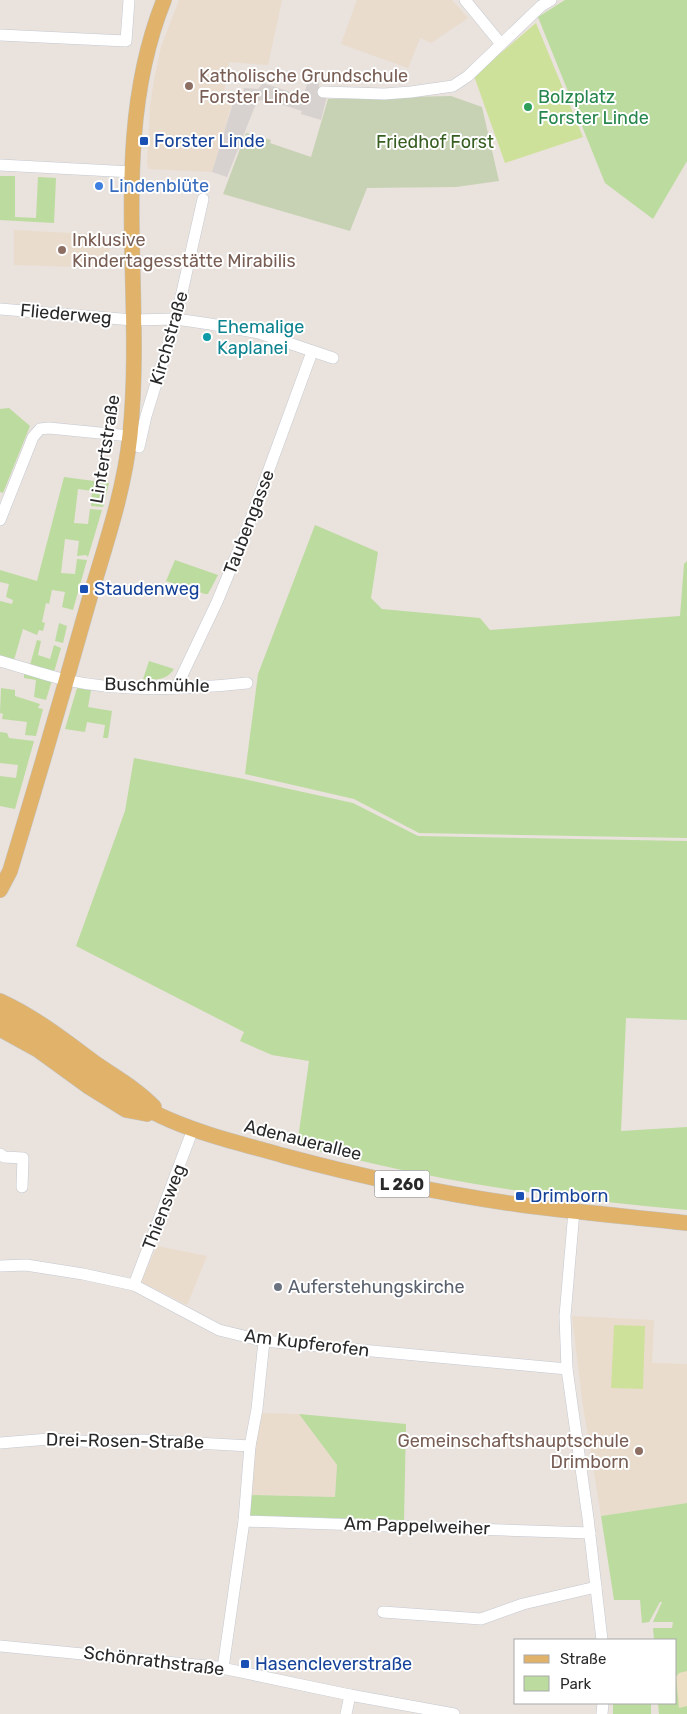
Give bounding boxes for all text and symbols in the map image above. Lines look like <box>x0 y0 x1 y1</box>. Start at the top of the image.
place label: Katholische Grundschule Forster Linde <box>199 65 408 108</box>
marker: Katholische Grundschule Forster Linde <box>183 80 195 92</box>
place label: Bolzplatz Forster Linde <box>538 86 649 129</box>
marker: Bolzplatz Forster Linde <box>522 101 534 113</box>
place label: Forster Linde <box>154 130 265 152</box>
park label: Friedhof Forst <box>376 131 494 153</box>
marker: Forster Linde <box>138 135 150 147</box>
place label: Lindenblüte <box>109 175 209 197</box>
marker: Lindenblüte <box>93 180 105 192</box>
place label: Inklusive Kindertagesstätte Mirabilis <box>72 229 296 272</box>
marker: Inklusive Kindertagesstätte Mirabilis <box>56 244 68 256</box>
street label: Kirchstraße <box>145 289 193 387</box>
street label: Fliederweg <box>19 299 113 329</box>
place label: Ehemalige Kaplanei <box>217 316 304 359</box>
marker: Ehemalige Kaplanei <box>201 331 213 343</box>
street label: Lintertstraße <box>86 393 124 505</box>
street label: Taubengasse <box>219 467 279 577</box>
place label: Staudenweg <box>94 578 200 600</box>
marker: Staudenweg <box>78 583 90 595</box>
street label: Buschmühle <box>104 673 210 697</box>
street label: Adenauerallee <box>242 1115 364 1165</box>
street label: Thiensweg <box>138 1161 190 1253</box>
road number: L 260 <box>374 1170 430 1198</box>
place label: Drimborn <box>530 1185 608 1207</box>
marker: Drimborn <box>514 1190 526 1202</box>
place label: Auferstehungskirche <box>288 1276 465 1298</box>
marker: Auferstehungskirche <box>272 1281 284 1293</box>
street label: Am Kupferofen <box>243 1324 371 1362</box>
street label: Drei-Rosen-Straße <box>46 1429 204 1453</box>
place label: Gemeinschaftshauptschule Drimborn <box>397 1430 629 1473</box>
marker: Gemeinschaftshauptschule Drimborn <box>633 1445 645 1457</box>
street label: Am Pappelweiher <box>344 1512 491 1540</box>
legend <box>514 1639 677 1704</box>
street label: Schönrathstraße <box>82 1641 226 1681</box>
text: Straße <box>560 1650 606 1668</box>
place label: Hasencleverstraße <box>255 1653 412 1675</box>
marker: Hasencleverstraße <box>239 1658 251 1670</box>
text: Park <box>560 1675 591 1693</box>

